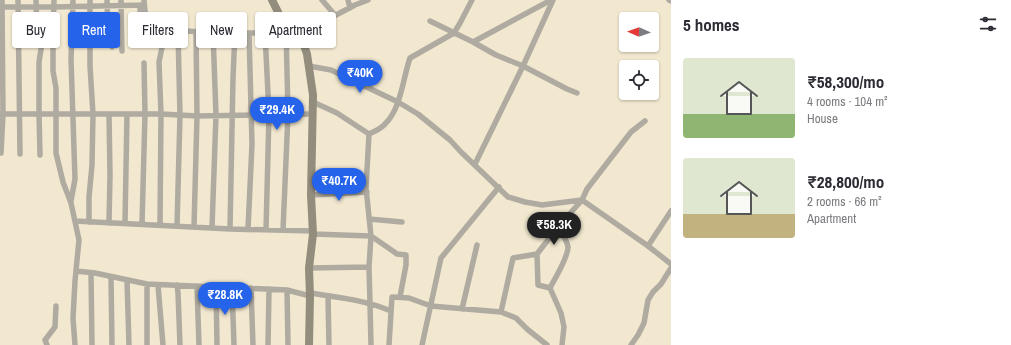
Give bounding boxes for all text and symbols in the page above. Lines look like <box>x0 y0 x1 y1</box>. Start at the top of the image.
chip: Buy <box>12 12 60 48</box>
chip: Rent <box>68 12 120 48</box>
chip: Filters <box>128 12 188 48</box>
chip: New <box>196 12 247 48</box>
chip: Apartment <box>255 12 336 48</box>
north arrow <box>619 12 659 52</box>
map controls <box>619 12 659 100</box>
text: 5 homes <box>683 13 740 36</box>
icon: filters <box>977 13 999 35</box>
pin: ₹40K <box>336 60 384 94</box>
button: locate <box>619 60 659 100</box>
text: ₹40K <box>346 64 374 81</box>
text: ₹58,300/mo <box>807 70 884 93</box>
icon: home <box>715 74 763 122</box>
text: 4 rooms · 104 m² <box>807 93 888 110</box>
pin: ₹29.4K <box>244 97 310 131</box>
text: ₹29.4K <box>259 101 295 118</box>
text: House <box>807 110 838 127</box>
pin: ₹40.7K <box>306 168 372 202</box>
text: ₹28,800/mo <box>807 170 884 193</box>
text: ₹40.7K <box>321 172 357 189</box>
icon: home <box>715 174 763 222</box>
text: 2 rooms · 66 m² <box>807 193 882 210</box>
text: Apartment <box>807 210 856 227</box>
pin: ₹58.3K <box>521 212 587 246</box>
text: ₹58.3K <box>536 216 572 233</box>
pin: ₹28.8K <box>192 282 258 316</box>
text: ₹28.8K <box>207 286 243 303</box>

